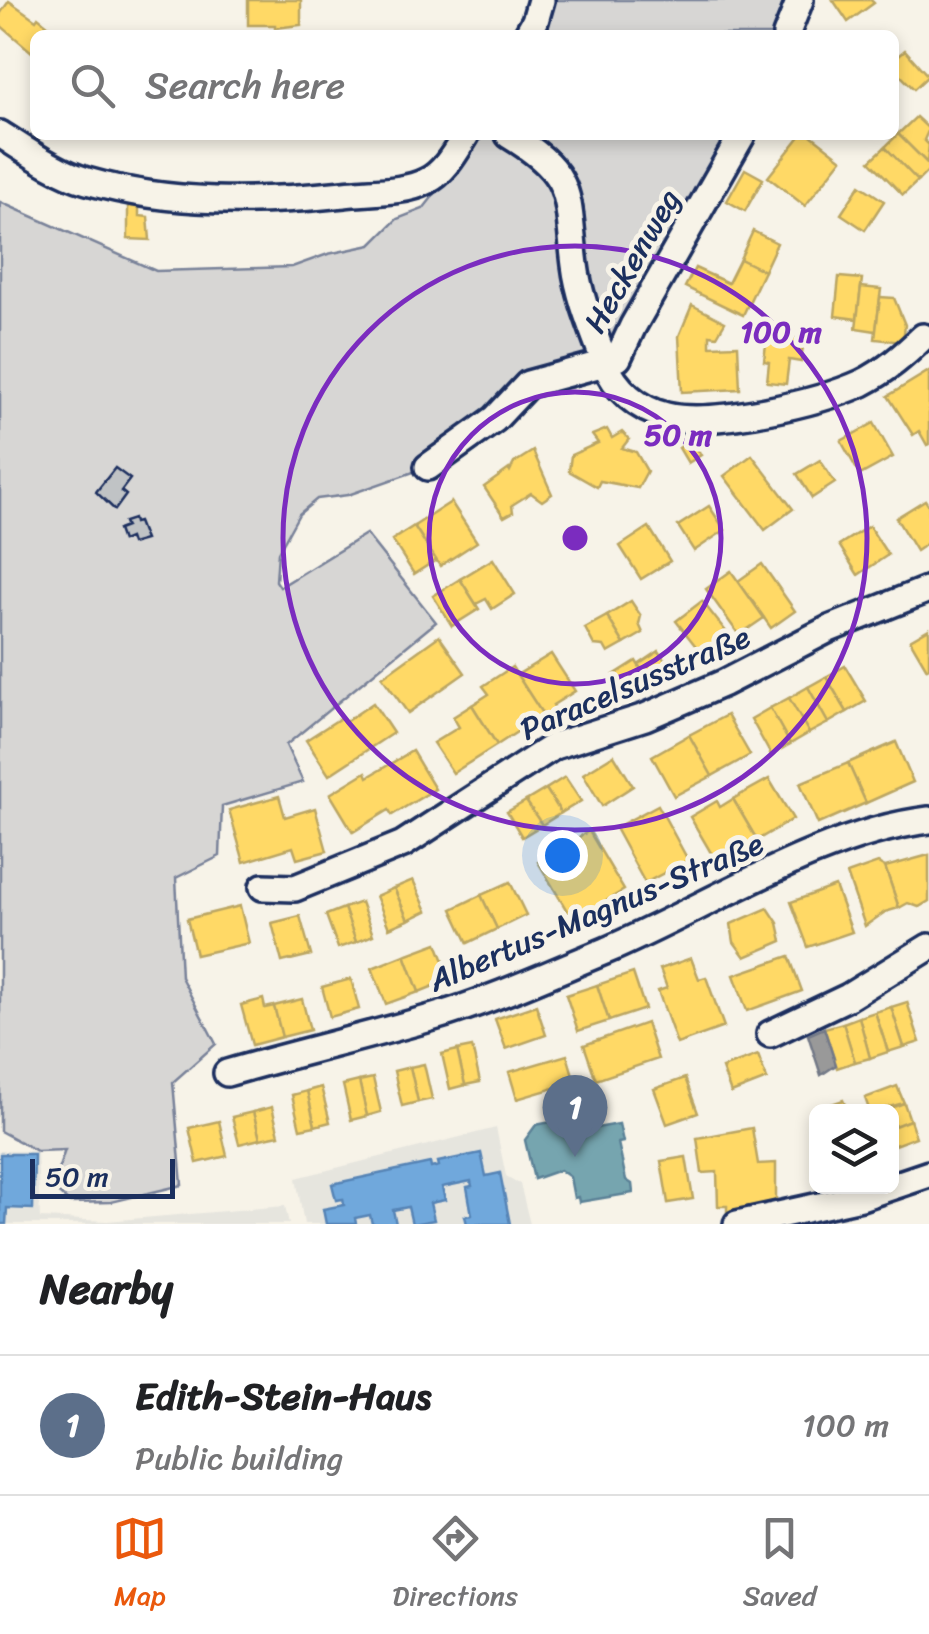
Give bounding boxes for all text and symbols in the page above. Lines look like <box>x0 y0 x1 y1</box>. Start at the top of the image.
search box <box>30 30 899 140</box>
text: Search here <box>145 52 345 119</box>
icon: search <box>65 58 120 113</box>
street label: Heckenweg <box>567 178 697 344</box>
text: 100 m <box>740 305 822 359</box>
text: 50 m <box>644 408 712 462</box>
centre of rings <box>557 520 593 556</box>
street label: Paracelsusstraße <box>511 609 759 757</box>
street label: Albertus-Magnus-Straße <box>418 816 773 1009</box>
your location <box>537 830 588 881</box>
pin: 1 <box>542 1074 608 1157</box>
map controls <box>809 1104 899 1194</box>
button: layers <box>809 1104 899 1194</box>
text: 50 m <box>45 1152 109 1201</box>
scale bar <box>30 1154 175 1198</box>
text: Nearby <box>40 1252 173 1326</box>
text: Edith-Stein-Haus <box>135 1363 431 1430</box>
text: 1 <box>66 1397 79 1454</box>
text: 100 m <box>802 1397 889 1454</box>
text: Public building <box>135 1430 343 1487</box>
tab: Map <box>112 1511 167 1620</box>
tab: Directions <box>392 1511 518 1620</box>
tab: Saved <box>743 1511 817 1620</box>

